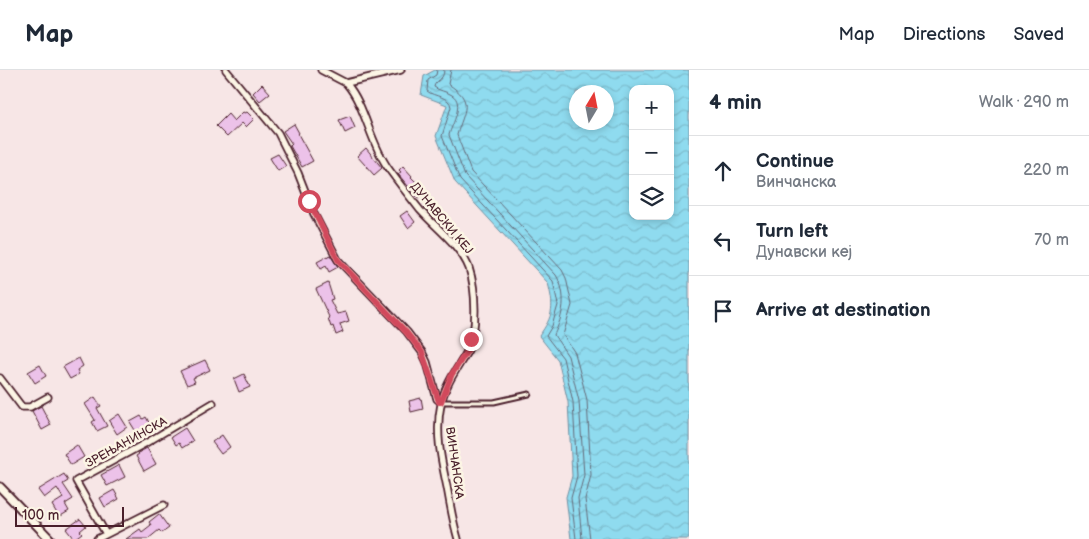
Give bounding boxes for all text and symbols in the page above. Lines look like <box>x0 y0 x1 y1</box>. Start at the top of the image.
text: Map <box>25 20 73 49</box>
text: Map <box>839 24 875 45</box>
text: Directions <box>903 24 985 45</box>
text: Saved <box>1013 24 1064 45</box>
north arrow <box>569 85 614 130</box>
map controls <box>629 85 674 220</box>
button: + <box>629 85 674 130</box>
text: 4 min <box>709 90 762 115</box>
text: Walk · 290 m <box>979 93 1069 112</box>
button: − <box>629 130 674 175</box>
text: Continue <box>756 150 834 173</box>
icon: ahead <box>709 157 737 185</box>
text: 220 m <box>1023 161 1069 180</box>
text: Винчанска <box>756 173 836 192</box>
button: layers <box>629 175 674 220</box>
street label: ДУНАВСКИ КЕЈ <box>407 179 476 257</box>
route start <box>298 190 321 213</box>
text: Turn left <box>756 220 828 243</box>
icon: left <box>709 227 737 255</box>
text: 70 m <box>1034 231 1069 250</box>
text: Дунавски кеј <box>756 243 852 262</box>
icon: arrive <box>709 297 737 325</box>
text: Arrive at destination <box>756 299 931 322</box>
route end <box>460 328 483 351</box>
street label: ЗРЕЊАНИНСКА <box>83 413 170 471</box>
street label: ВИНЧАНСКА <box>442 426 467 501</box>
scale bar <box>15 504 124 527</box>
text: 100 m <box>22 507 59 524</box>

